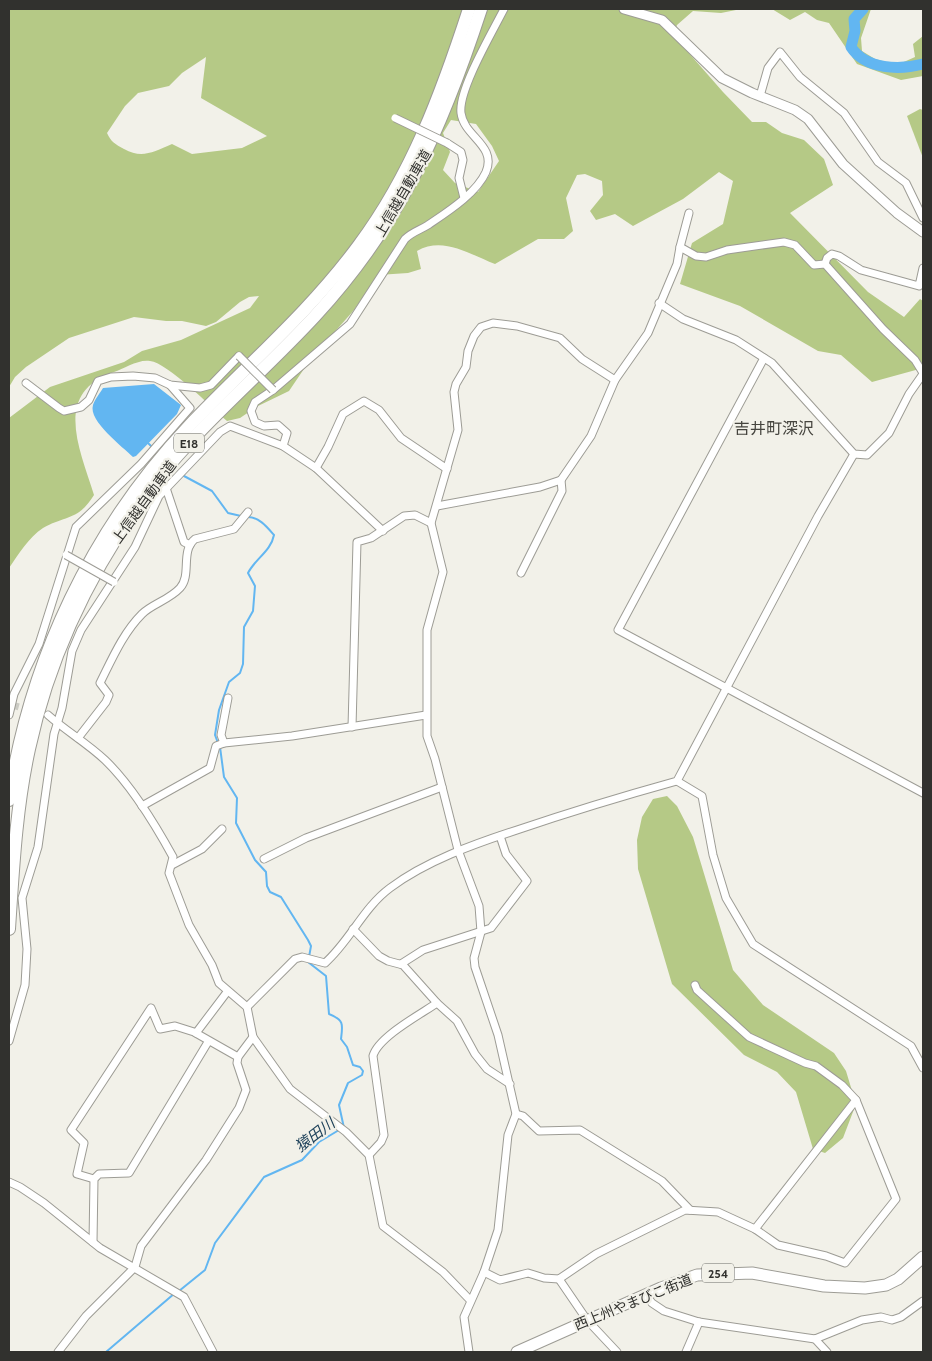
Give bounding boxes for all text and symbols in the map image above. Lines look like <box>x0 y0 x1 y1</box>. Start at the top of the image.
street label: 上信越自動車道 <box>371 146 435 240</box>
district label: 吉井町深沢 <box>734 419 814 438</box>
road number: E18 <box>174 433 204 452</box>
street label: 上信越自動車道 <box>108 457 180 547</box>
water label: 猿田川 <box>292 1113 340 1156</box>
road number: 254 <box>702 1264 734 1282</box>
street label: 西上州やまびこ街道 <box>571 1270 695 1334</box>

